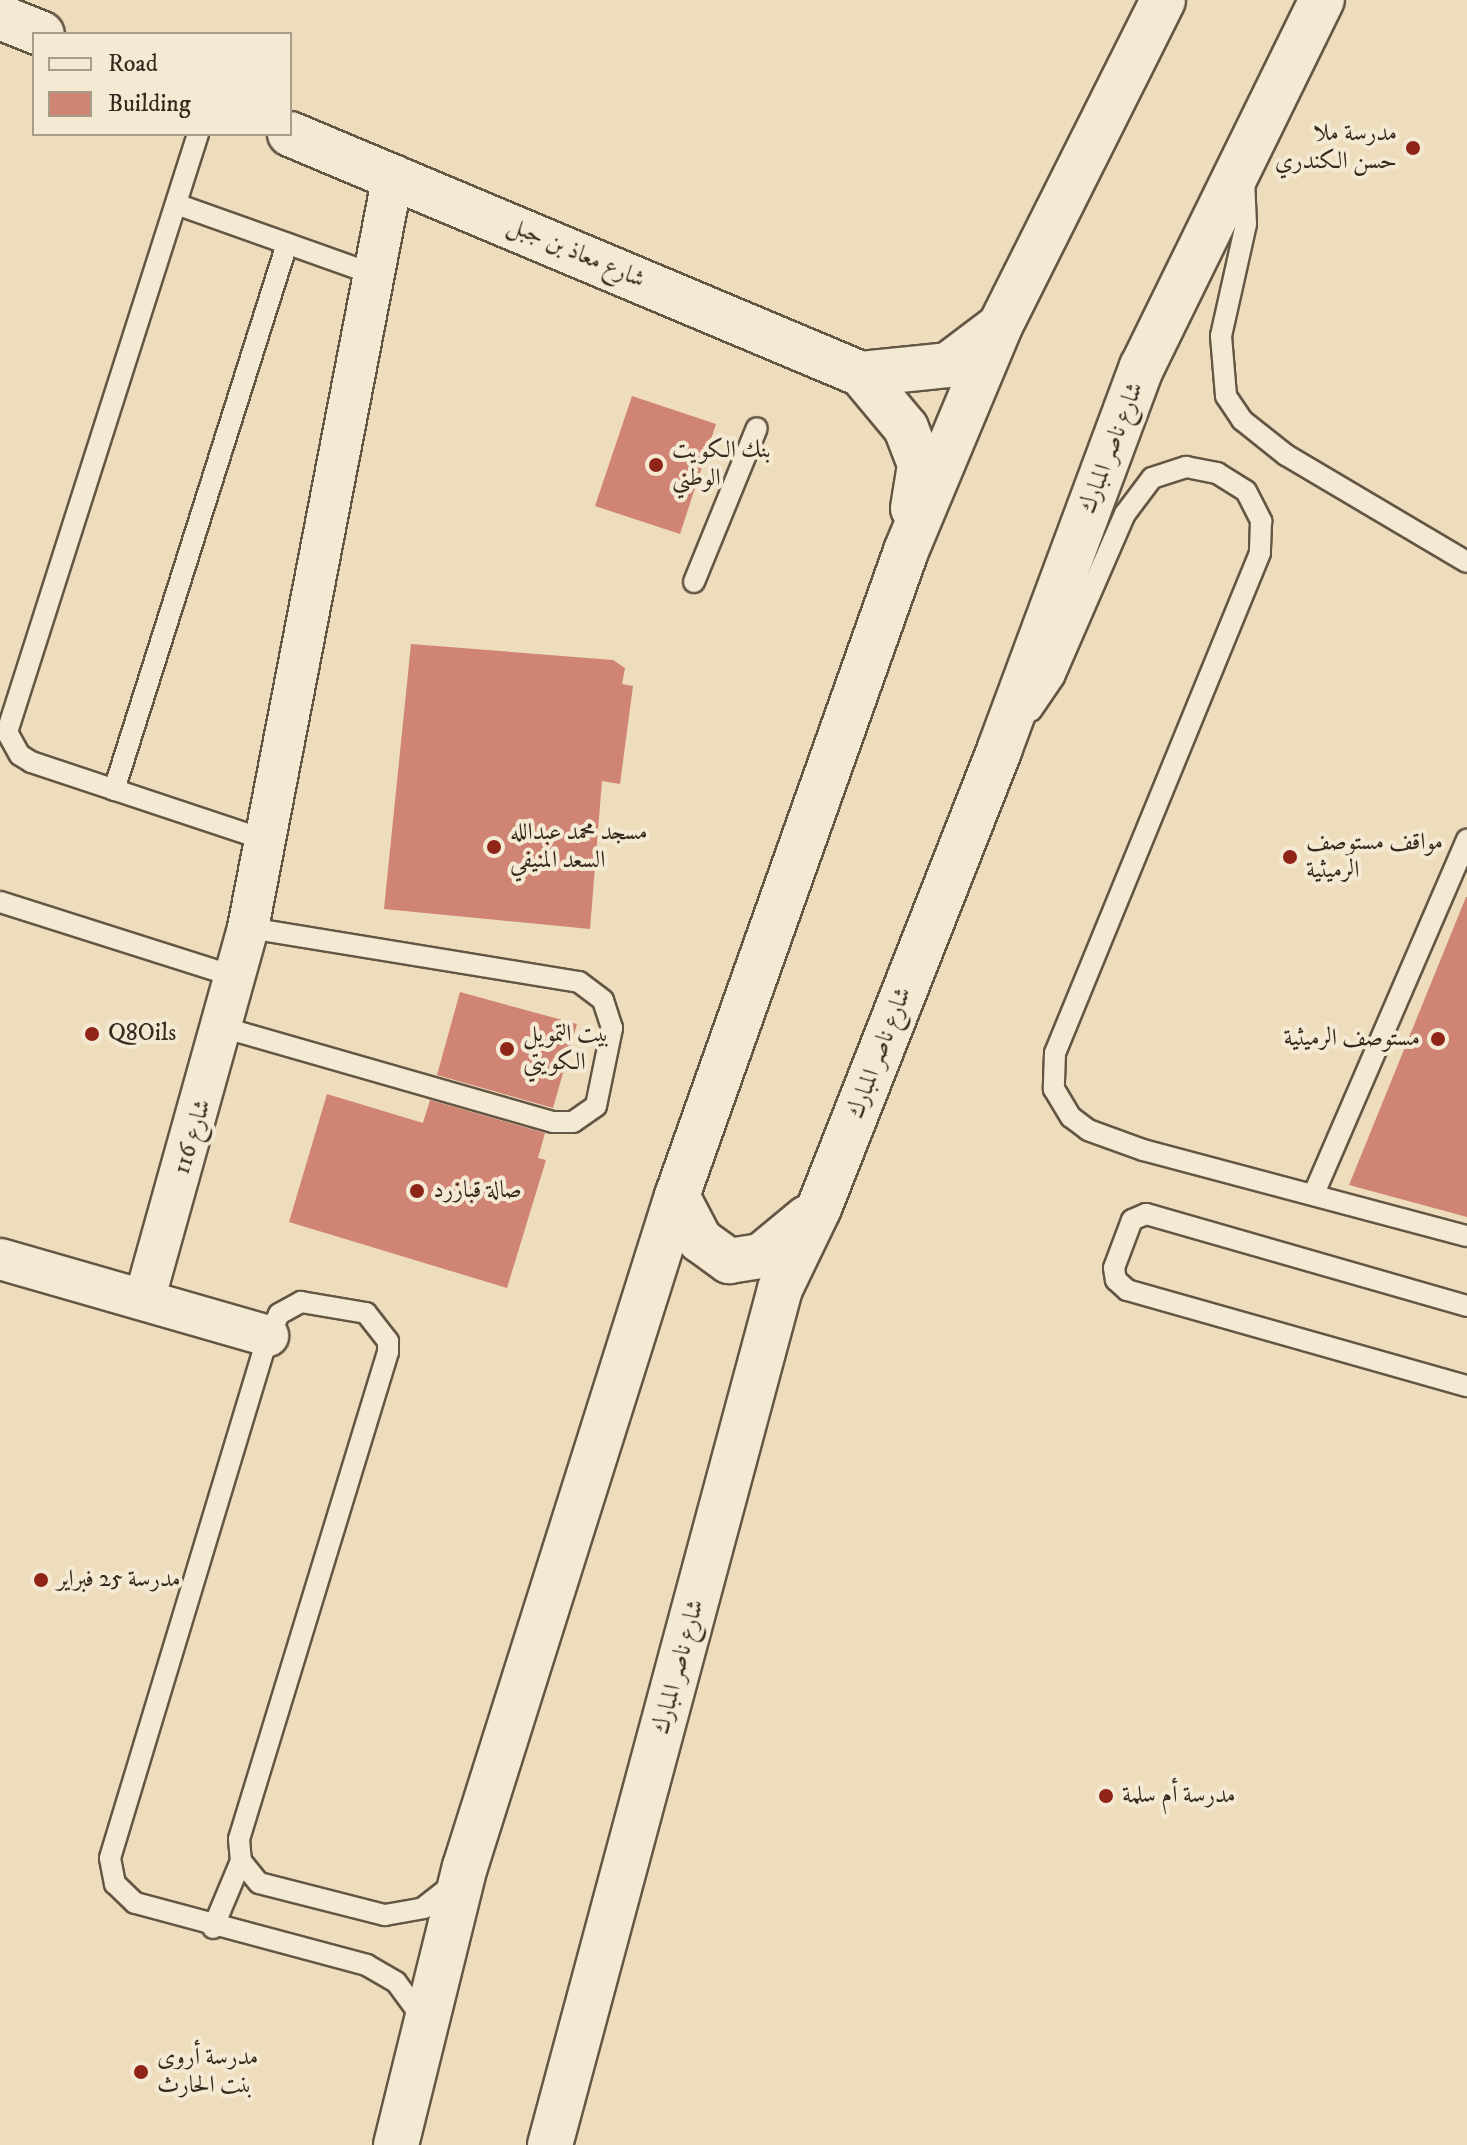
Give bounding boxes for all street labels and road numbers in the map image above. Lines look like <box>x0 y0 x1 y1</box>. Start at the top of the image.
street label: شارع معاذ بن جبل <box>503 211 649 295</box>
street label: شارع ناصر المبارك <box>1074 378 1150 518</box>
street label: شارع ناصر المبارك <box>842 983 918 1123</box>
street label: شارع 116 <box>168 1096 218 1178</box>
street label: شارع ناصر المبارك <box>647 1596 711 1738</box>

